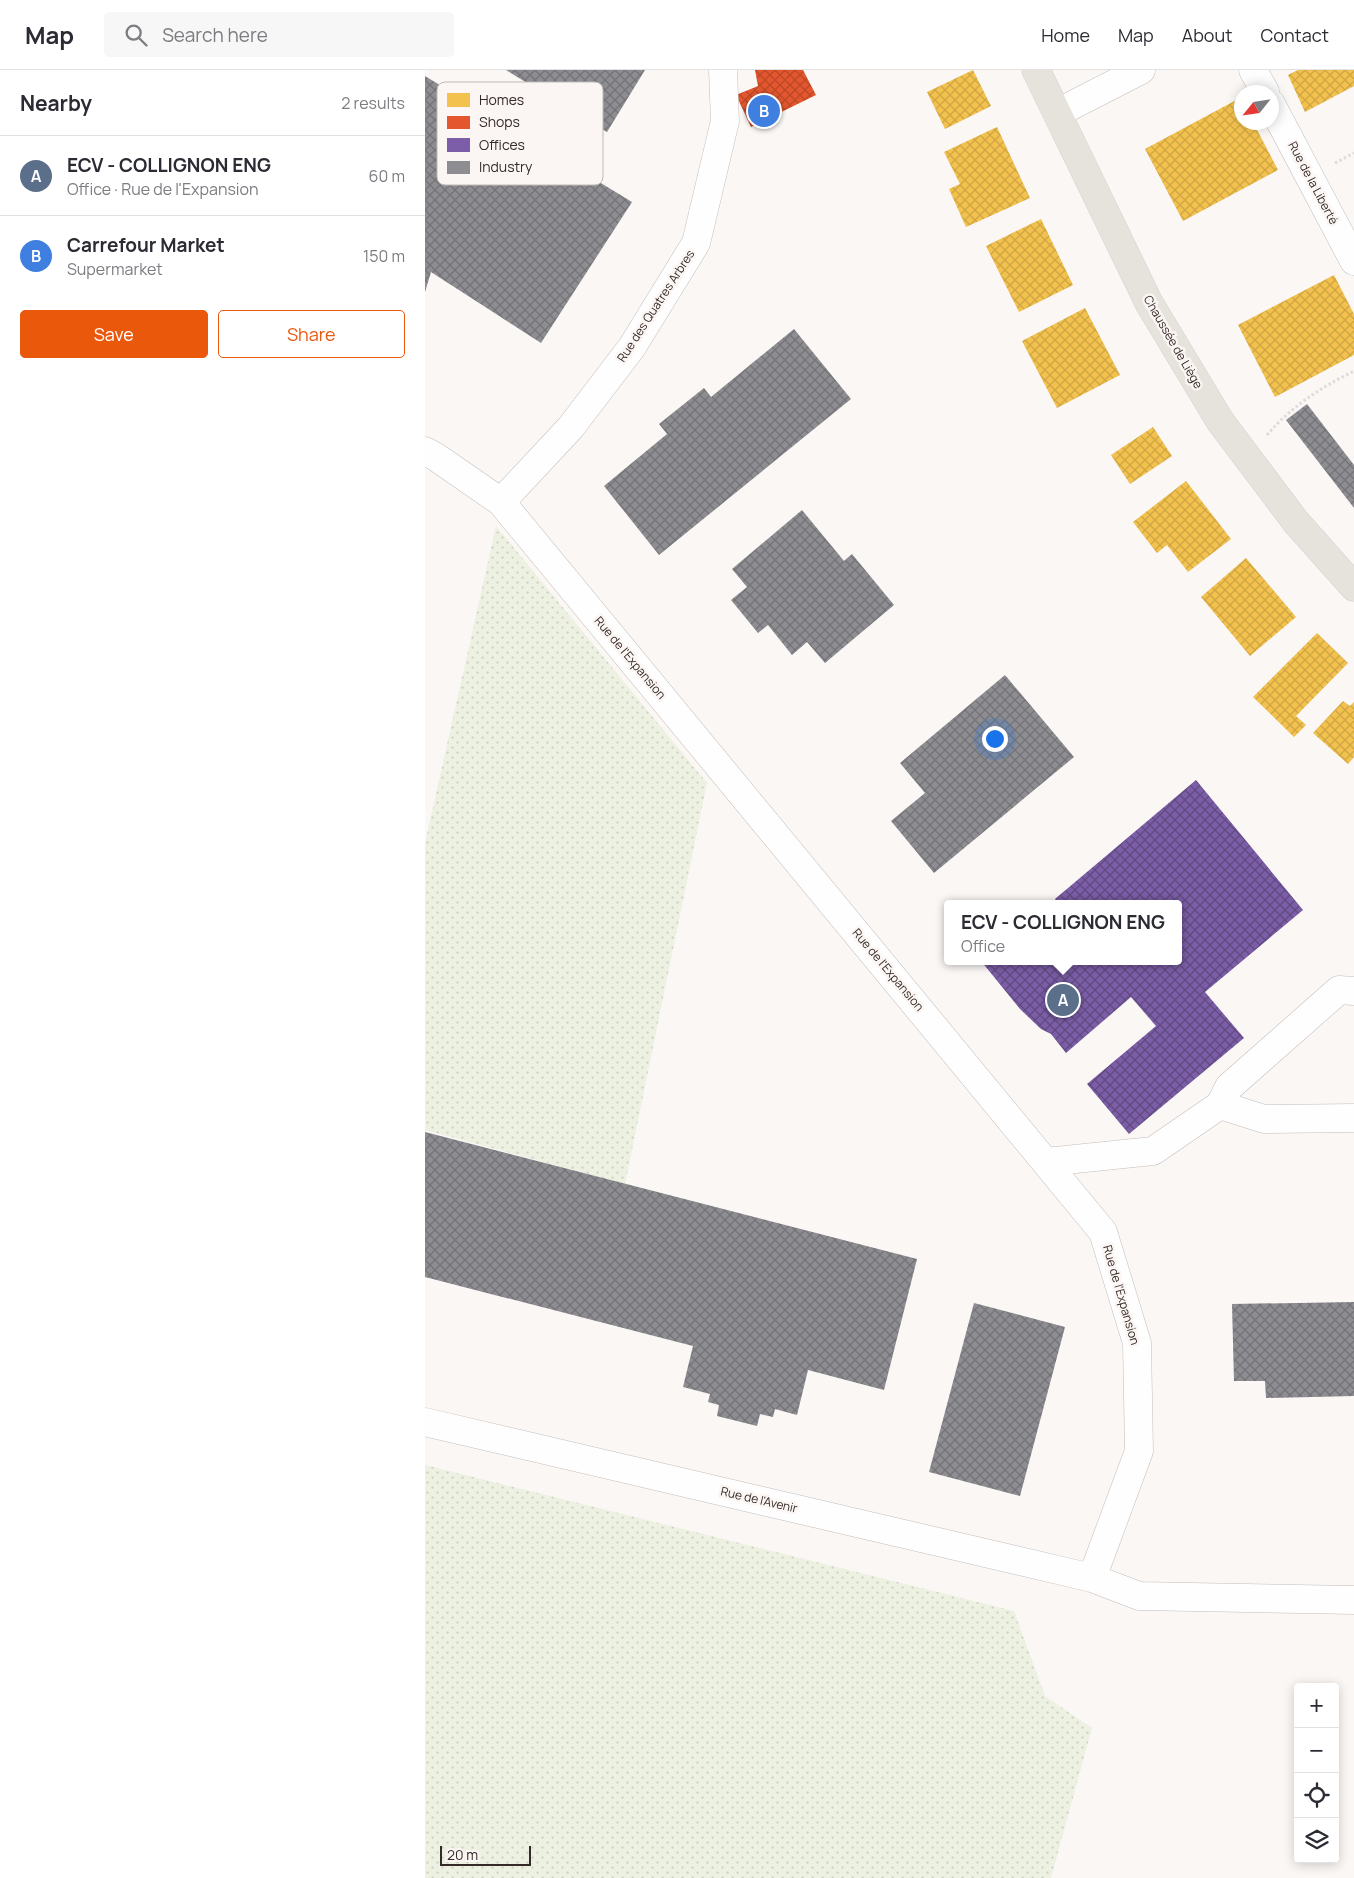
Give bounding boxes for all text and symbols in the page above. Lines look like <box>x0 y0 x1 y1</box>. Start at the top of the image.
search box <box>104 12 454 57</box>
text: Map <box>25 18 74 51</box>
icon: search <box>122 21 150 49</box>
text: Search here <box>162 22 268 48</box>
text: Home <box>1041 23 1090 47</box>
text: Map <box>1118 23 1154 47</box>
text: About <box>1182 23 1232 47</box>
text: Contact <box>1260 23 1329 47</box>
legend <box>437 82 603 185</box>
north arrow <box>1234 85 1279 130</box>
text: Nearby <box>20 89 92 117</box>
text: Homes <box>479 90 524 109</box>
text: 2 results <box>341 92 405 114</box>
pin: B <box>748 92 780 130</box>
text: Shops <box>479 112 520 131</box>
text: Offices <box>479 135 525 154</box>
street label: Rue de la Liberté <box>1284 138 1342 227</box>
text: ECV - COLLIGNON ENG <box>67 152 271 178</box>
text: Industry <box>479 157 533 176</box>
text: A <box>31 165 41 187</box>
text: 60 m <box>369 165 405 187</box>
text: Office · Rue de l'Expansion <box>67 178 259 200</box>
text: Carrefour Market <box>67 232 225 258</box>
text: B <box>31 245 41 267</box>
text: 150 m <box>363 245 405 267</box>
street label: Rue des Quatres Arbres <box>613 246 698 365</box>
text: Supermarket <box>67 258 163 280</box>
street label: Chaussée de Liège <box>1140 292 1207 392</box>
button: Save <box>20 310 208 358</box>
button: Share <box>218 310 405 358</box>
street label: Rue de l'Expansion <box>591 613 670 703</box>
your location <box>982 726 1008 752</box>
popup <box>944 900 1182 965</box>
text: ECV - COLLIGNON ENG <box>961 909 1165 935</box>
street label: Rue de l'Expansion <box>849 925 928 1015</box>
text: Office <box>961 935 1005 957</box>
pin: A <box>1047 981 1079 1019</box>
street label: Rue de l'Expansion <box>1099 1243 1144 1347</box>
street label: Rue de l'Avenir <box>719 1482 800 1517</box>
map controls <box>1294 1683 1339 1863</box>
button: + <box>1294 1683 1339 1728</box>
button: − <box>1294 1728 1339 1773</box>
button: locate <box>1294 1773 1339 1818</box>
button: layers <box>1294 1818 1339 1863</box>
scale bar <box>440 1843 531 1866</box>
text: 20 m <box>447 1845 478 1864</box>

